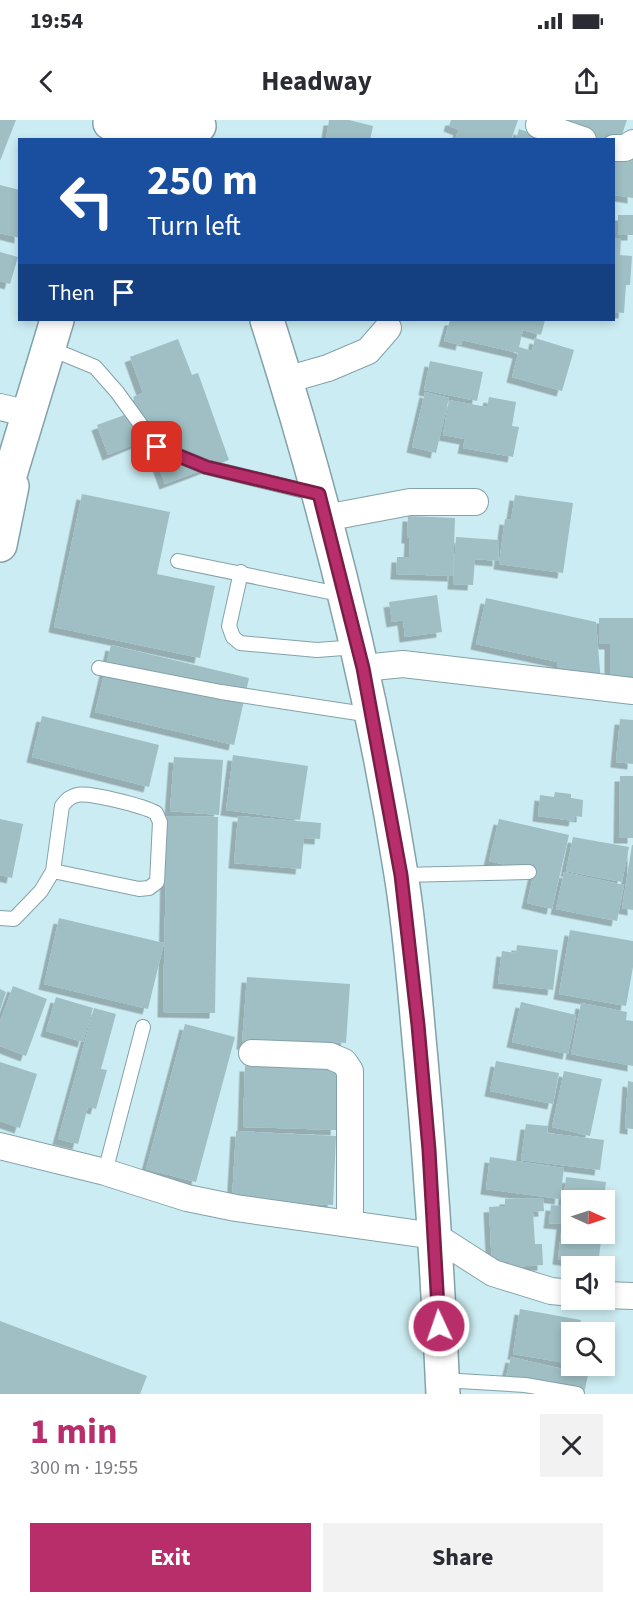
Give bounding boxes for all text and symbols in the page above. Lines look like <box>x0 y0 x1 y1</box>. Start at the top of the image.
text: 19:54 <box>30 5 83 37</box>
text: Headway <box>261 62 372 101</box>
icon: back <box>30 65 63 98</box>
icon: share <box>570 65 603 98</box>
text: 250 m <box>147 151 258 211</box>
icon: left <box>48 162 126 240</box>
text: Turn left <box>147 207 241 246</box>
icon: arrive <box>107 276 140 309</box>
text: Then <box>48 277 95 309</box>
pin <box>131 421 182 472</box>
icon: arrive <box>140 430 173 463</box>
north arrow <box>561 1190 615 1244</box>
map controls <box>561 1190 615 1376</box>
button: sound <box>561 1256 615 1310</box>
position arrow <box>407 1294 471 1358</box>
button: search <box>561 1322 615 1376</box>
text: 1 min <box>30 1406 118 1457</box>
button: close <box>540 1414 603 1477</box>
text: 300 m · 19:55 <box>30 1454 138 1482</box>
button: Exit <box>30 1523 311 1592</box>
button: Share <box>323 1523 603 1592</box>

